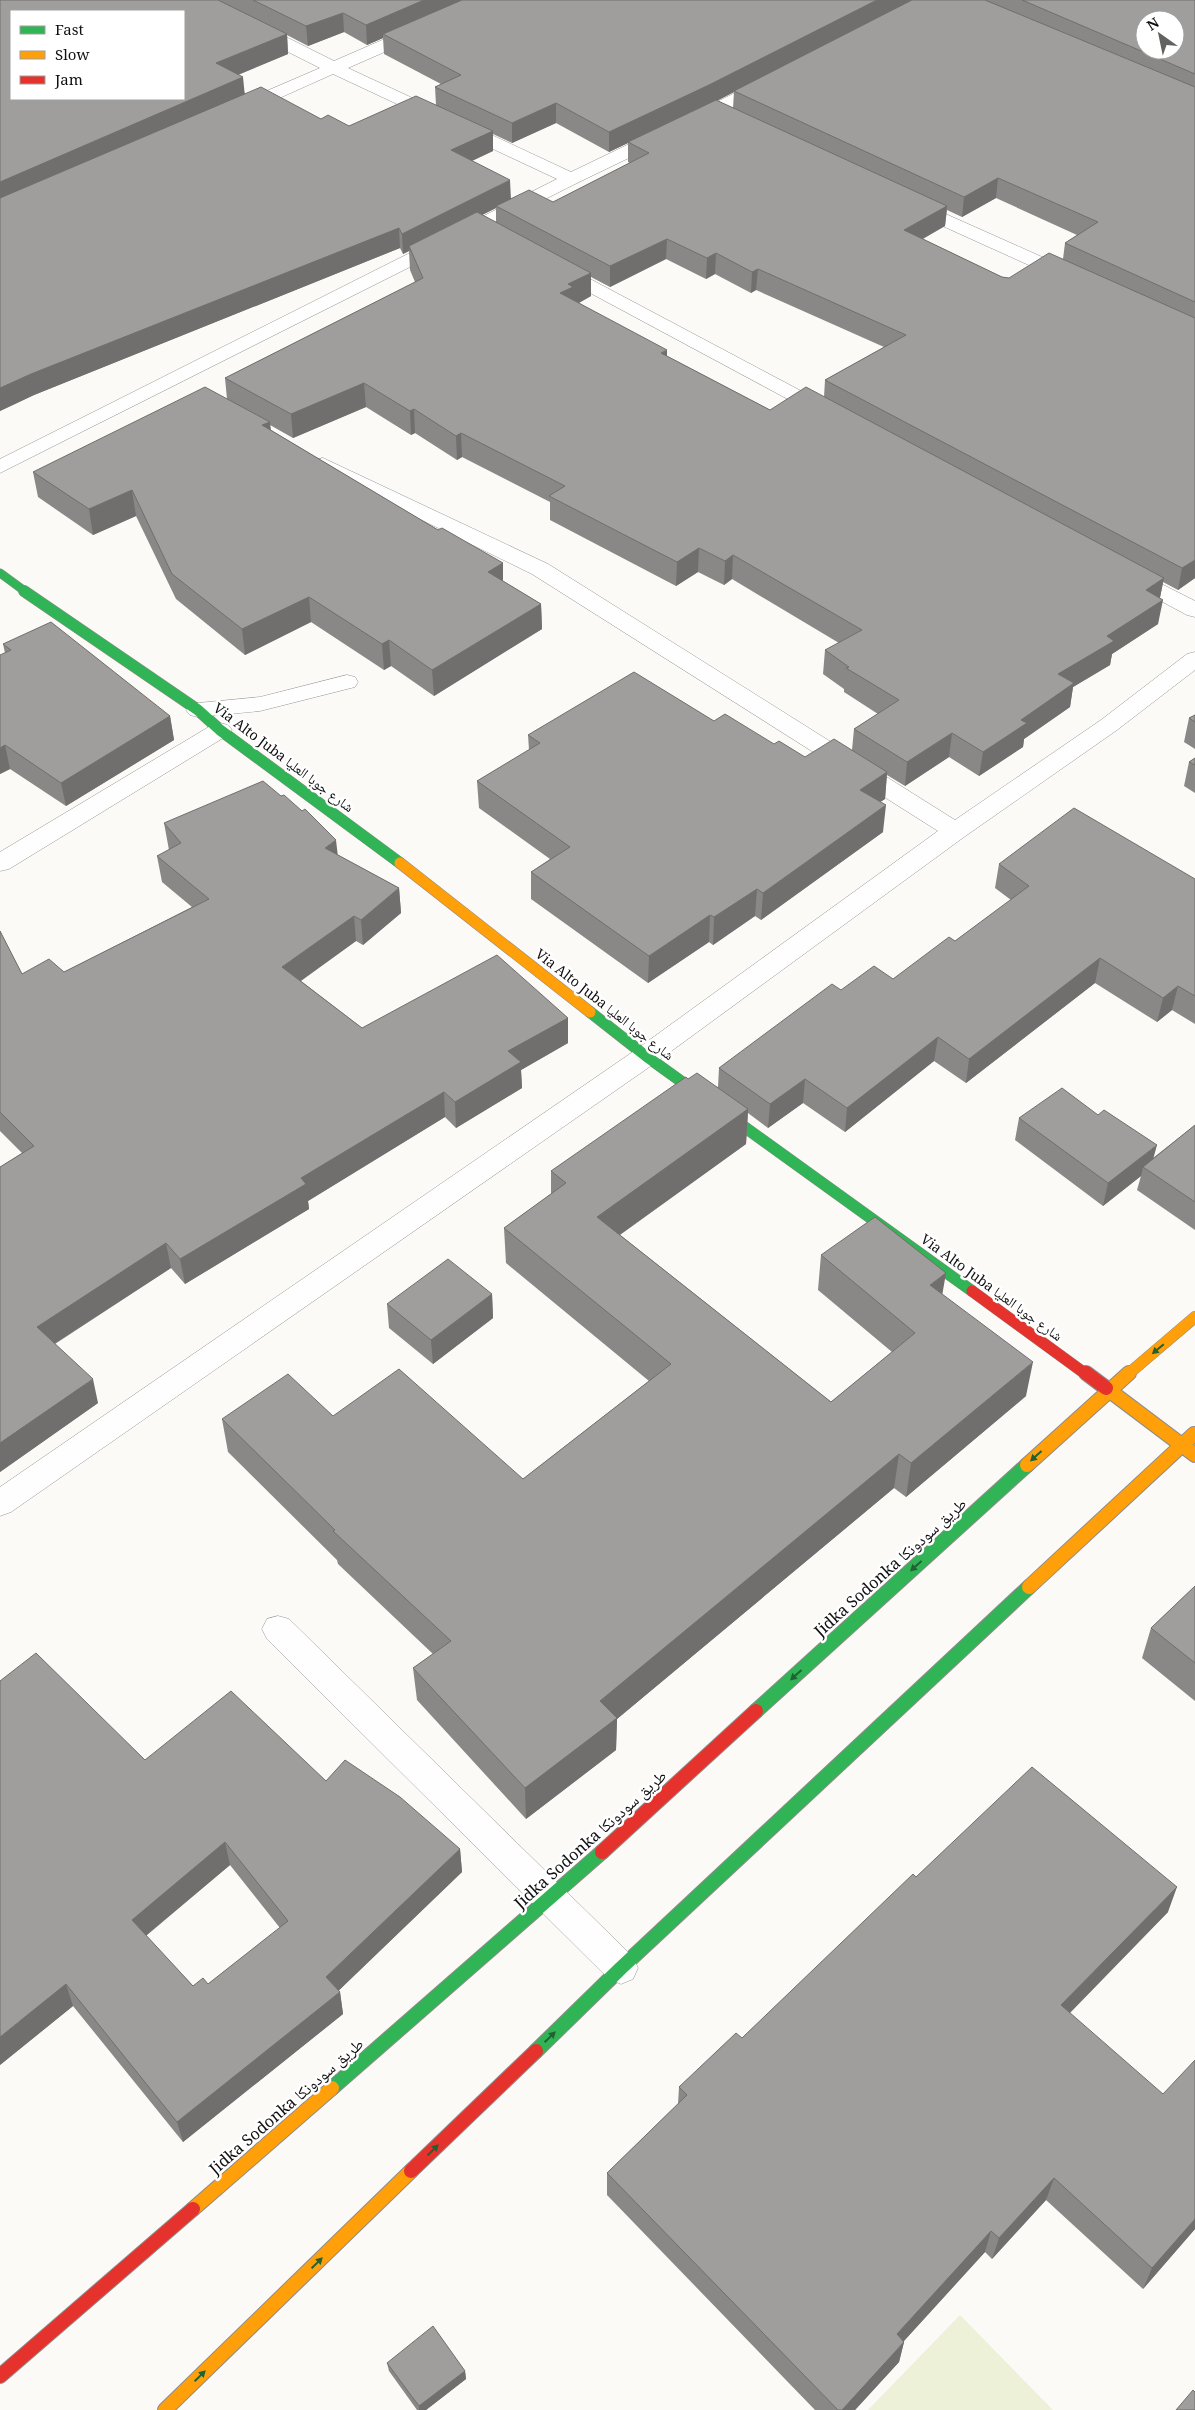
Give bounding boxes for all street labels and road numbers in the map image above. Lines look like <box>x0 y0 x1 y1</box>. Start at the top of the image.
street label: Via Alto Juba شارع جوبا العليا <box>209 698 358 817</box>
street label: Via Alto Juba شارع جوبا العليا <box>531 944 678 1065</box>
street label: Via Alto Juba شارع جوبا العليا <box>917 1229 1067 1346</box>
street label: Jidka Sodonka طريق سودونكا <box>808 1493 971 1642</box>
street label: Jidka Sodonka طريق سودونكا <box>508 1765 671 1914</box>
street label: Jidka Sodonka طريق سودونكا <box>203 2033 368 2180</box>

